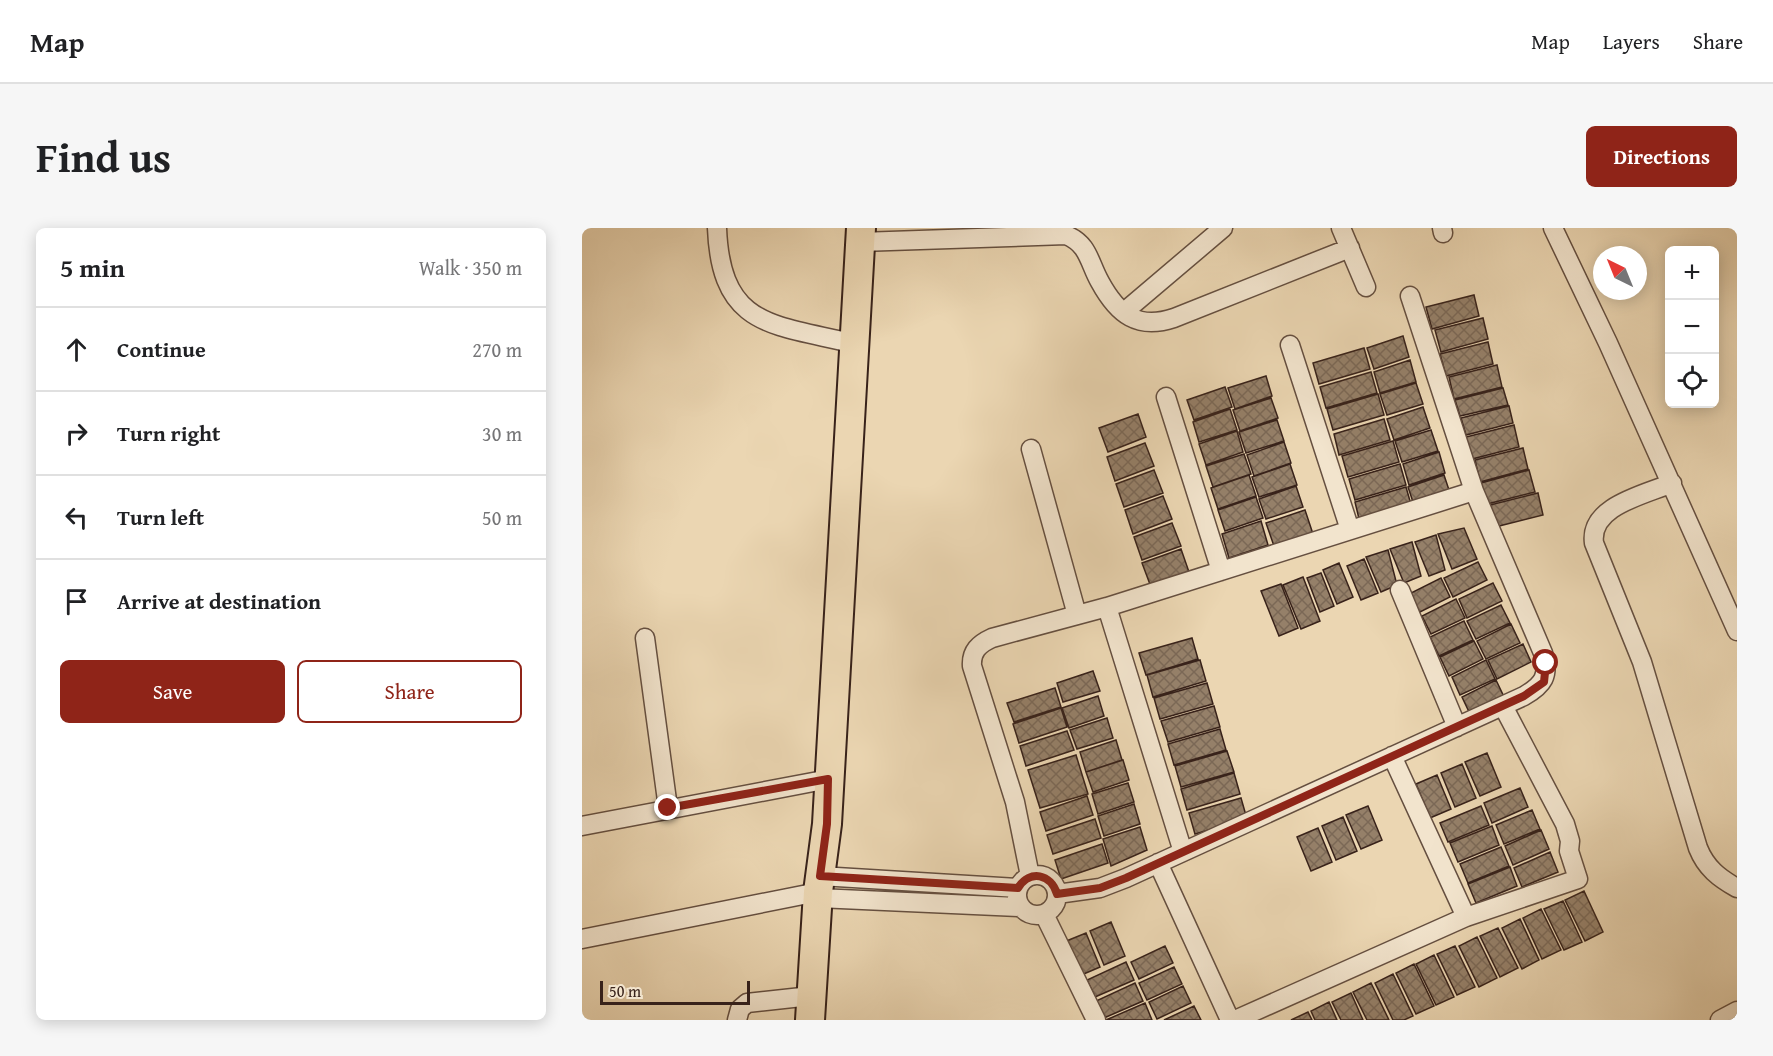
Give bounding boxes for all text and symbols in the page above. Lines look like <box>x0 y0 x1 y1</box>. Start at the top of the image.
text: Map <box>30 21 84 62</box>
text: Map <box>1531 26 1570 57</box>
text: Layers <box>1603 26 1660 57</box>
text: Share <box>1693 26 1743 57</box>
text: Find us <box>36 126 171 187</box>
button: Directions <box>1586 126 1737 187</box>
north arrow <box>1593 246 1647 300</box>
map controls <box>1665 246 1719 408</box>
button: + <box>1665 246 1719 300</box>
text: 5 min <box>60 248 125 287</box>
text: Walk · 350 m <box>419 253 522 282</box>
button: − <box>1665 300 1719 354</box>
icon: ahead <box>60 333 93 366</box>
text: Continue <box>117 333 206 365</box>
text: 270 m <box>472 335 522 364</box>
button: locate <box>1665 354 1719 408</box>
icon: right <box>60 417 93 450</box>
text: Turn right <box>117 417 220 449</box>
text: 30 m <box>482 419 522 448</box>
icon: left <box>60 501 93 534</box>
text: Turn left <box>117 501 204 533</box>
text: 50 m <box>482 503 522 532</box>
icon: arrive <box>60 585 93 618</box>
text: Arrive at destination <box>117 585 321 617</box>
route start <box>1532 649 1558 675</box>
button: Save <box>60 660 285 723</box>
button: Share <box>297 660 522 723</box>
route end <box>654 794 680 820</box>
scale bar <box>600 978 750 1006</box>
text: 50 m <box>609 979 641 1003</box>

